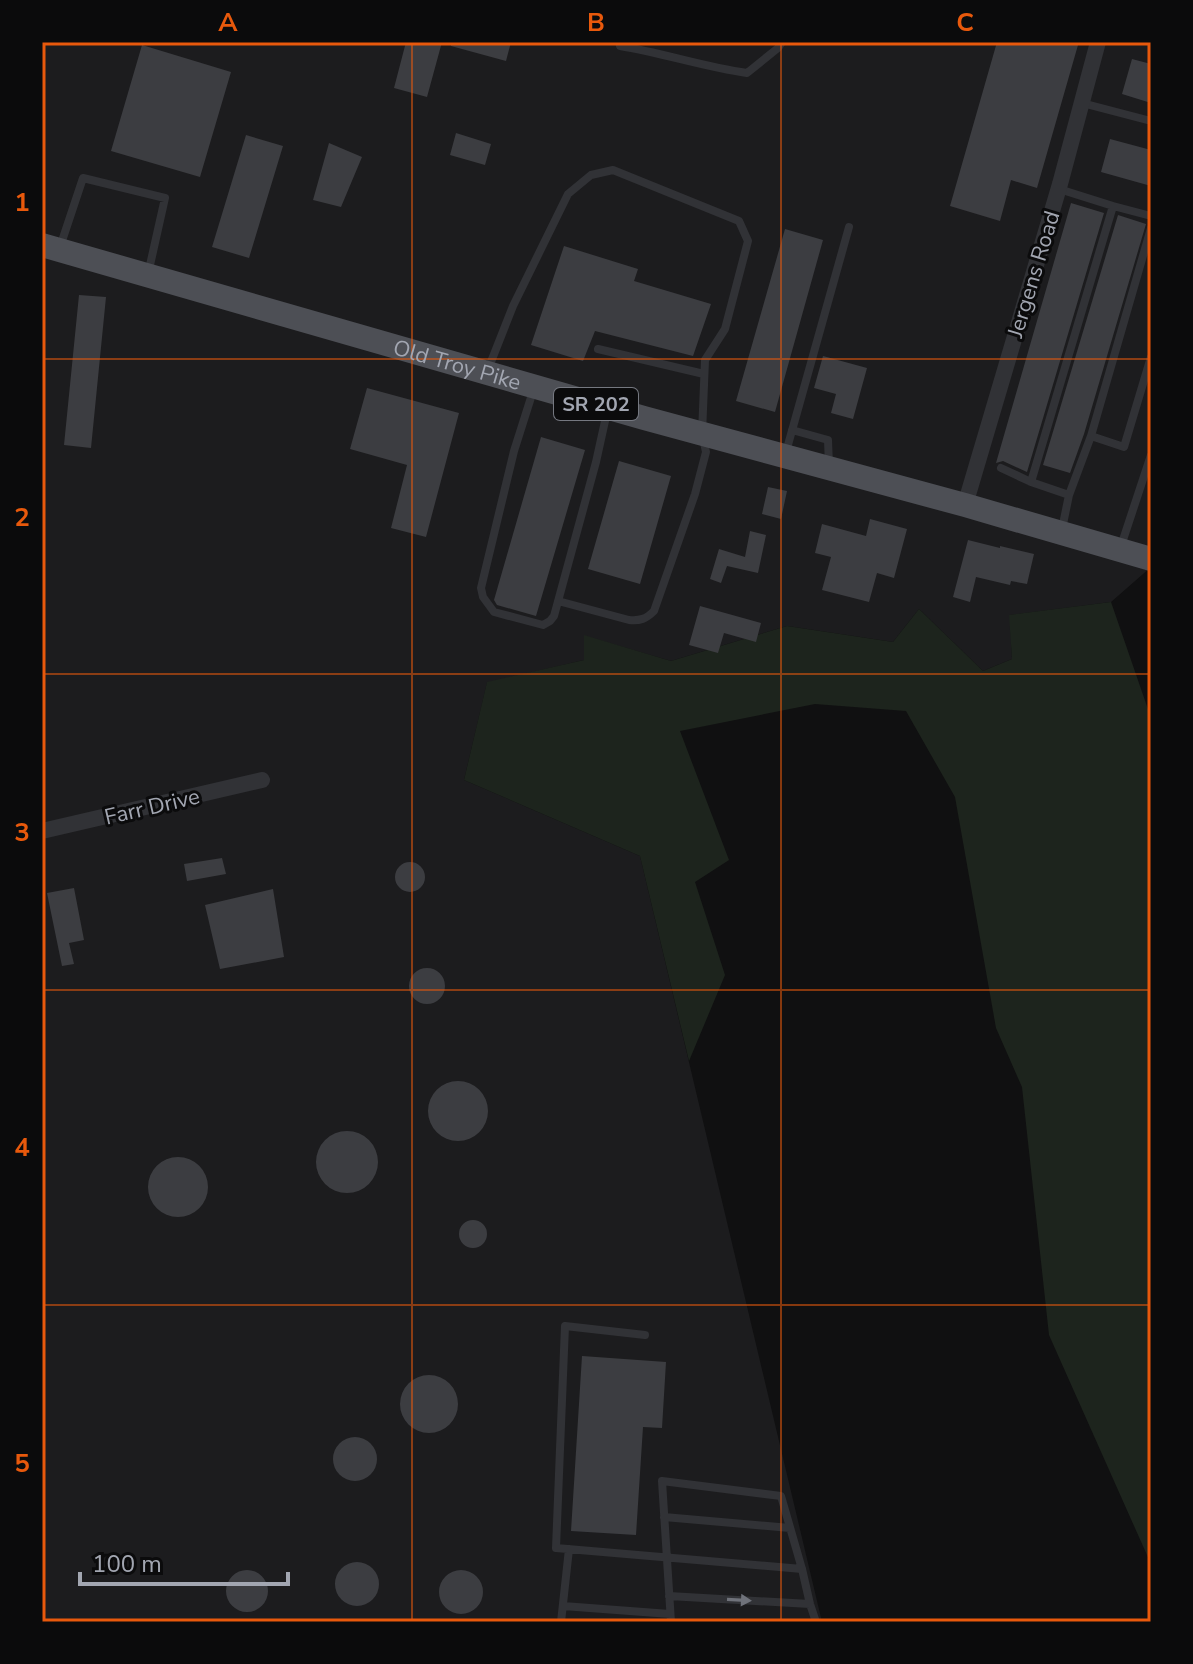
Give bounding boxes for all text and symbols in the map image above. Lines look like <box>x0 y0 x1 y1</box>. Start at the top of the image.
text: A <box>218 5 238 40</box>
text: B <box>587 5 605 40</box>
text: C <box>956 5 974 40</box>
text: 1 <box>14 185 30 220</box>
street label: Jergens Road <box>1000 207 1067 342</box>
street label: Old Troy Pike <box>390 333 524 398</box>
road number: SR 202 <box>554 388 638 420</box>
text: 2 <box>14 500 30 535</box>
street label: Farr Drive <box>102 781 203 832</box>
text: 3 <box>14 815 30 850</box>
text: 4 <box>14 1130 30 1165</box>
text: 5 <box>14 1446 30 1481</box>
scale bar <box>80 1536 288 1586</box>
text: 100 m <box>92 1548 162 1580</box>
one-way arrow <box>727 1594 752 1607</box>

